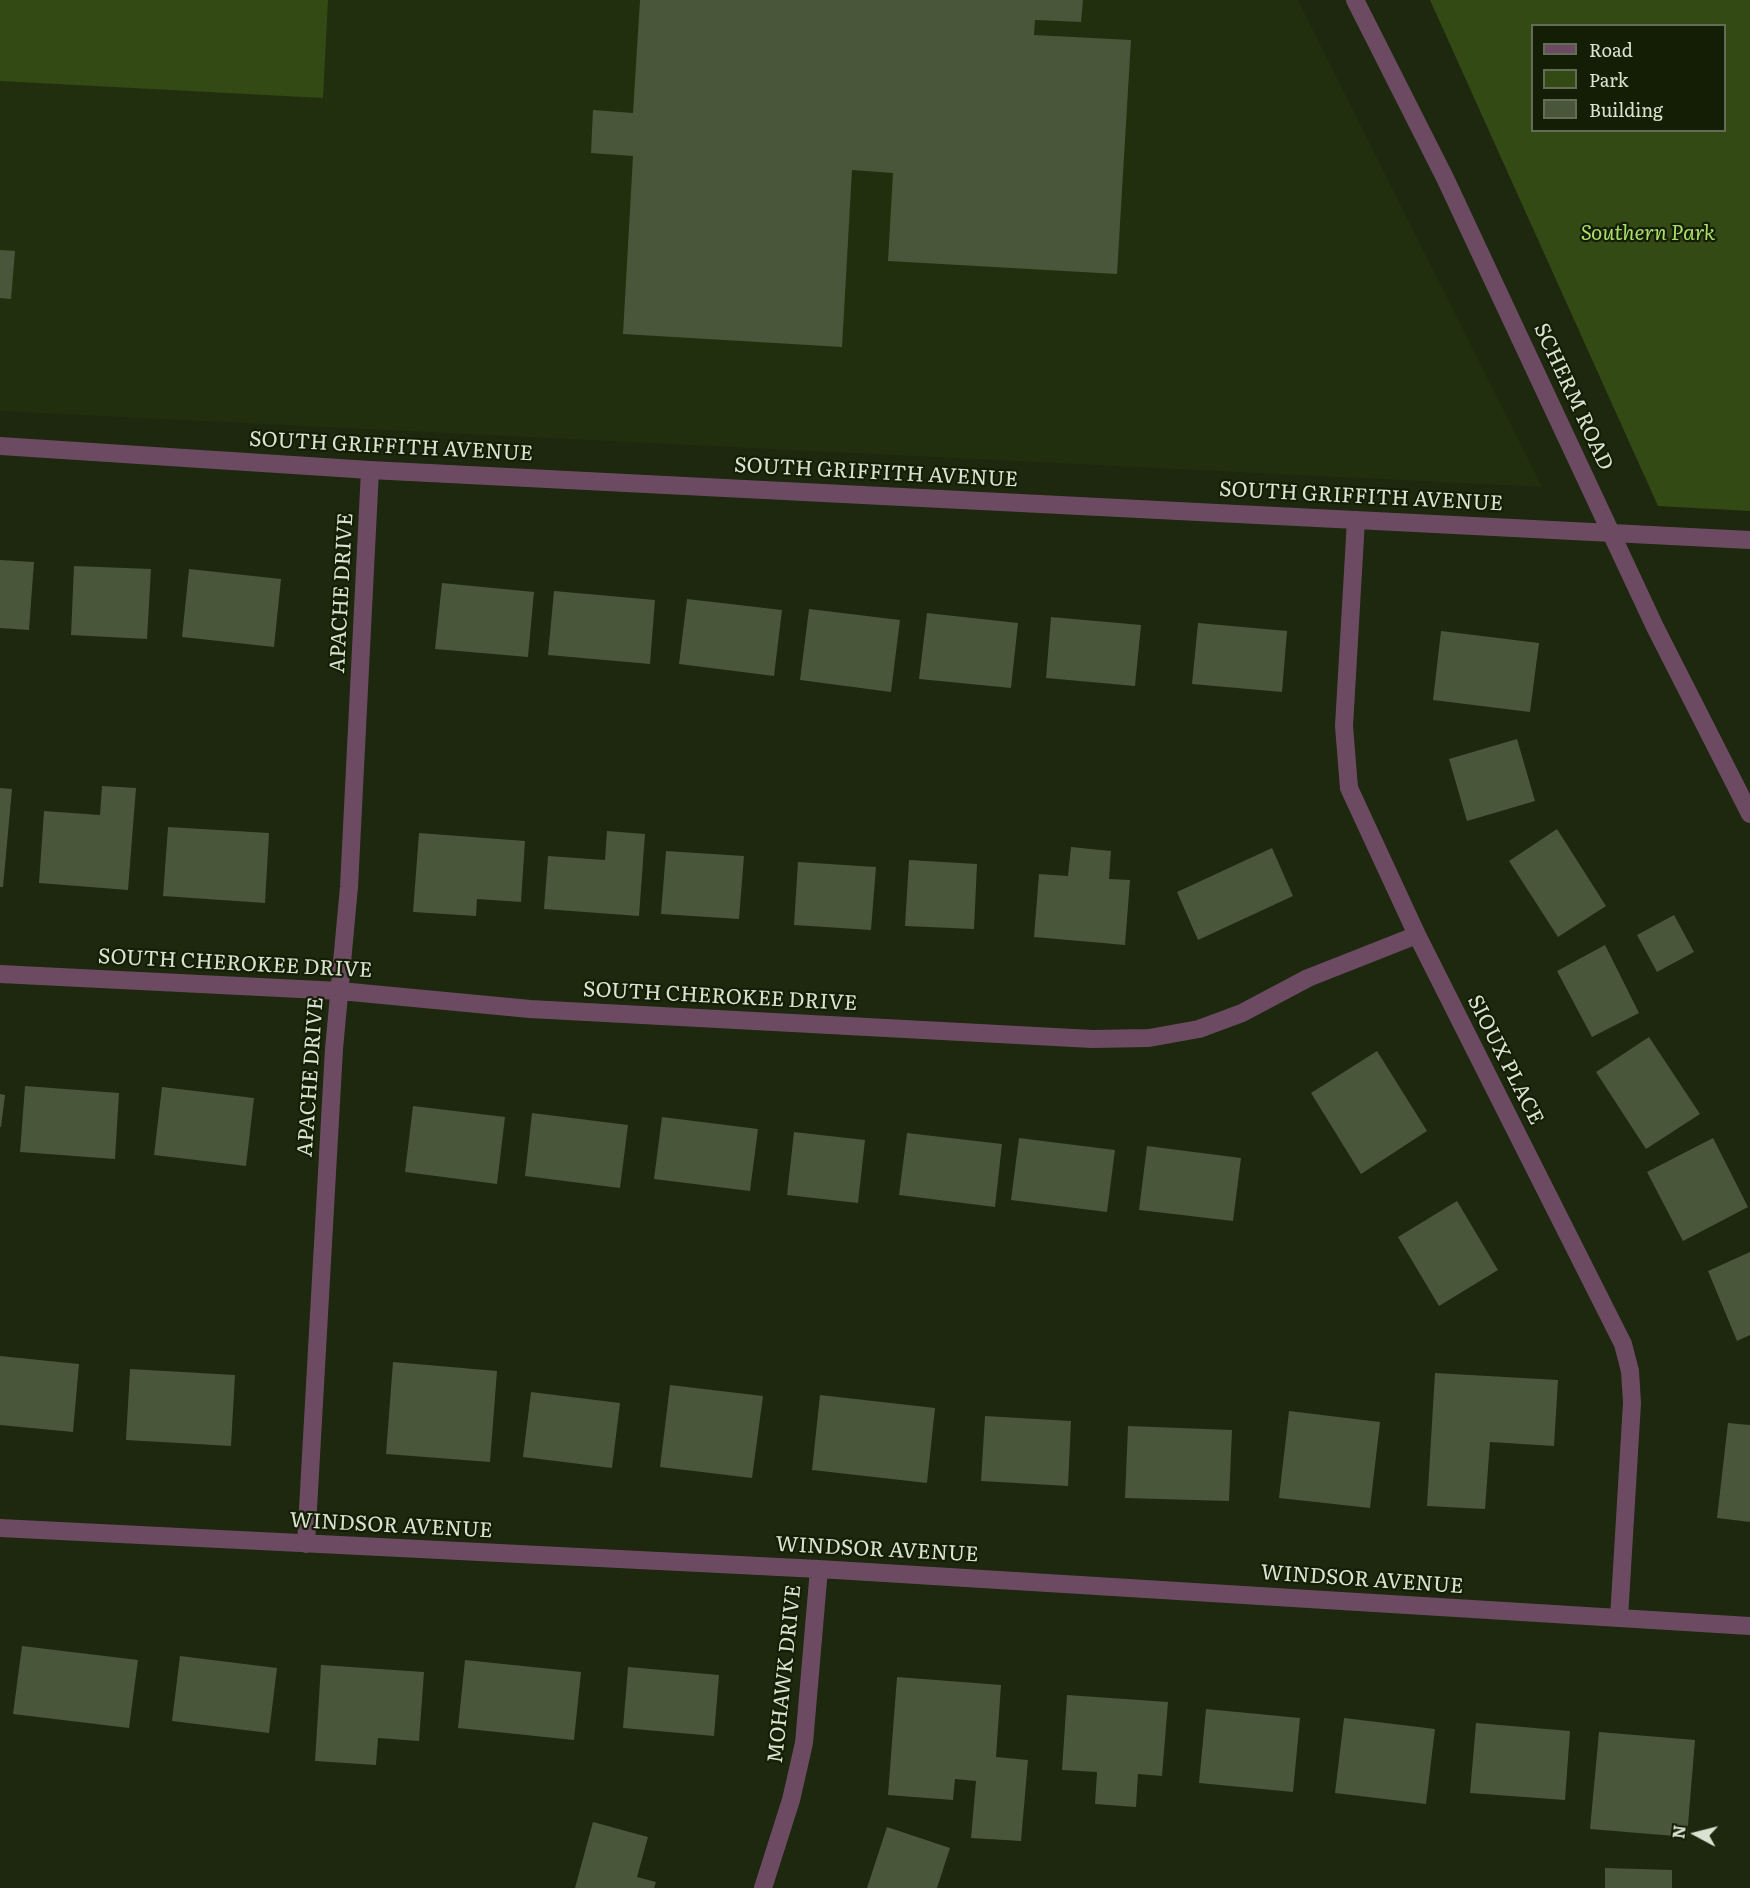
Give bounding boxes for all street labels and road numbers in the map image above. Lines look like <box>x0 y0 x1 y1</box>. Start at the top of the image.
street label: SCHERM ROAD <box>1528 319 1618 475</box>
street label: SOUTH GRIFFITH AVENUE <box>248 427 534 467</box>
street label: SOUTH GRIFFITH AVENUE <box>733 453 1019 493</box>
street label: SOUTH GRIFFITH AVENUE <box>1218 477 1504 517</box>
street label: APACHE DRIVE <box>325 512 359 674</box>
street label: SOUTH CHEROKEE DRIVE <box>97 944 373 984</box>
street label: SOUTH CHEROKEE DRIVE <box>582 977 858 1017</box>
street label: SIOUX PLACE <box>1461 991 1549 1129</box>
street label: APACHE DRIVE <box>293 996 329 1158</box>
street label: WINDSOR AVENUE <box>289 1508 493 1544</box>
street label: WINDSOR AVENUE <box>775 1532 979 1568</box>
street label: WINDSOR AVENUE <box>1260 1560 1464 1600</box>
street label: MOHAWK DRIVE <box>763 1583 807 1765</box>

